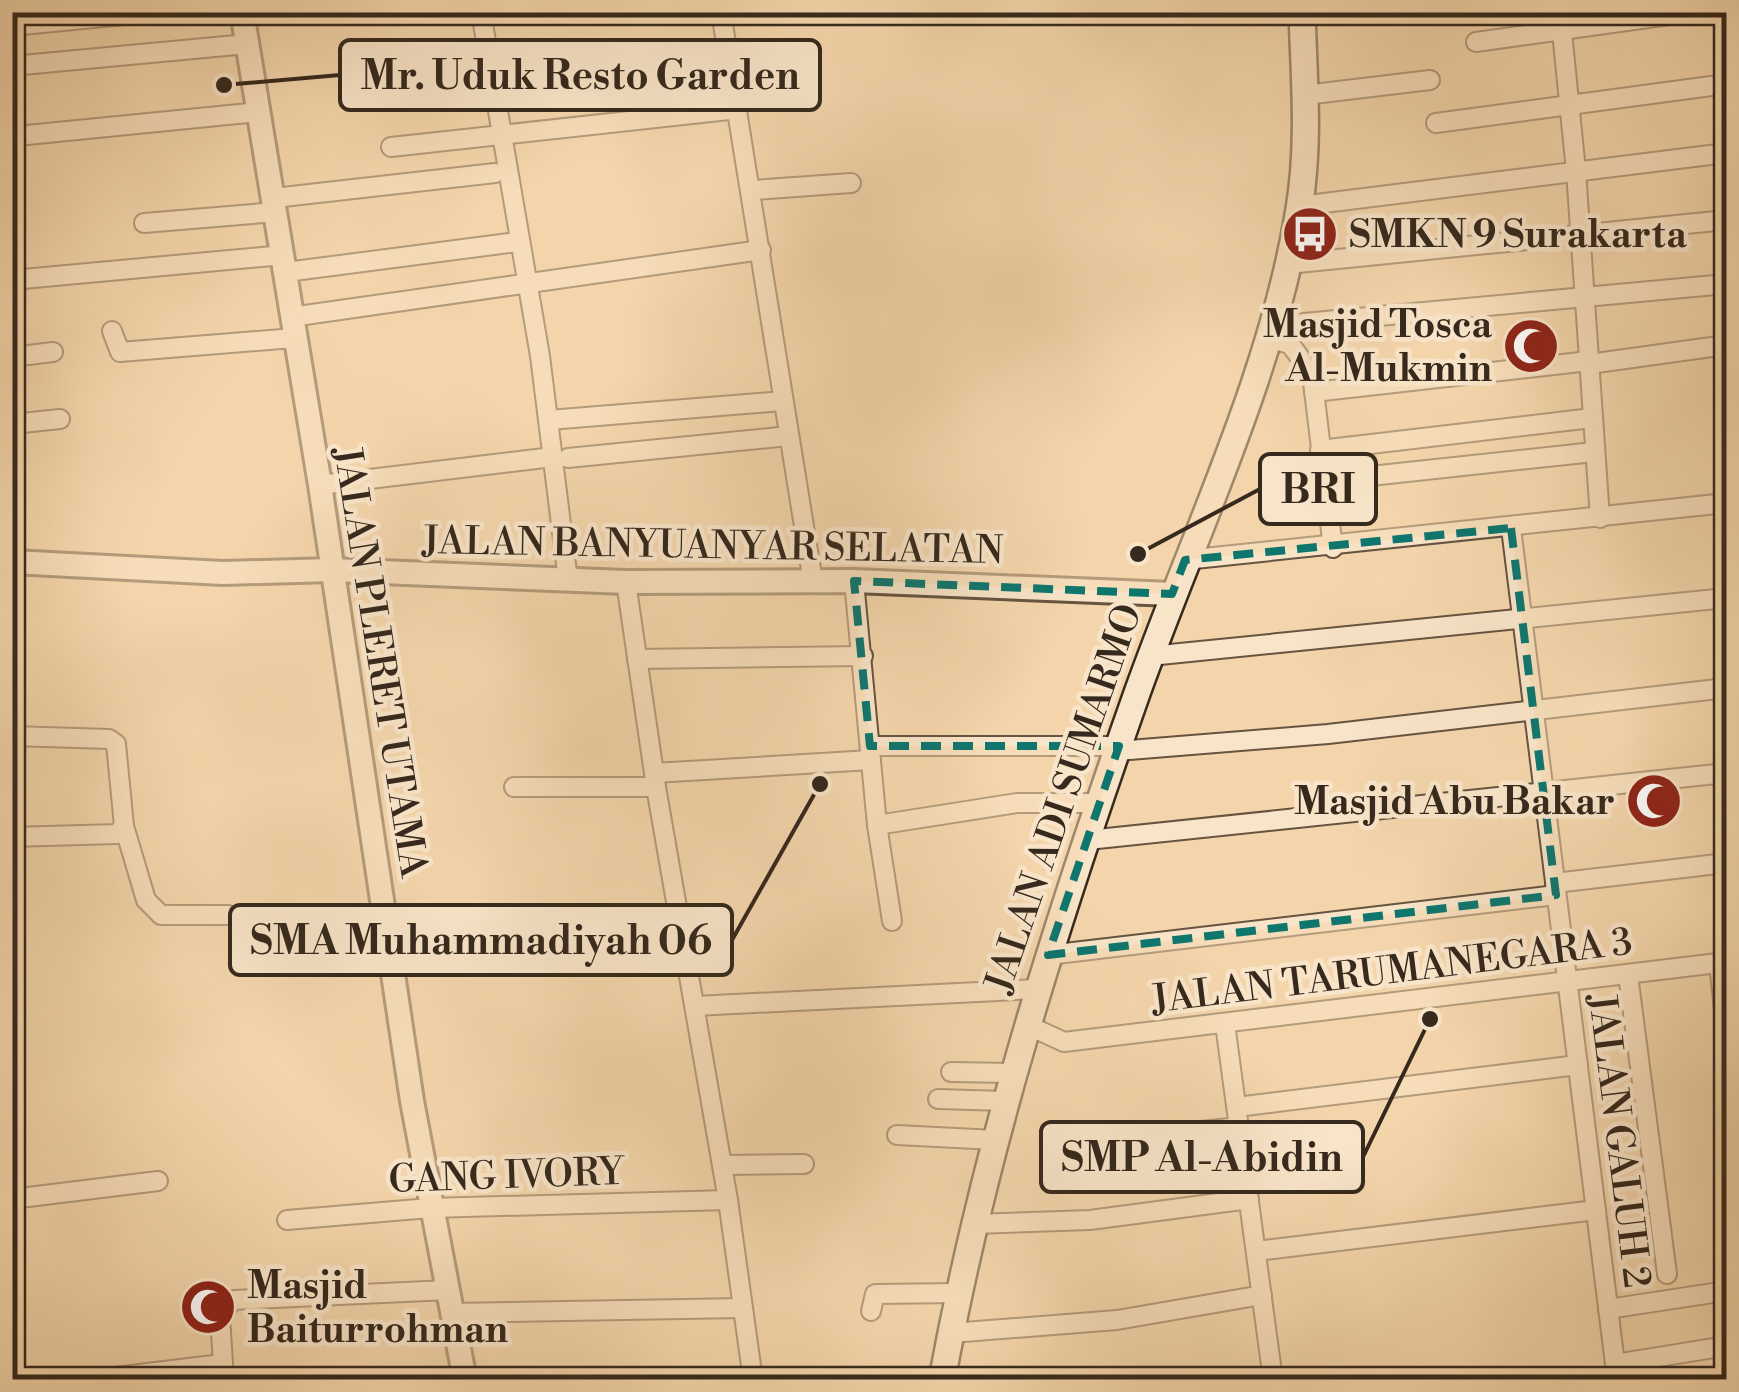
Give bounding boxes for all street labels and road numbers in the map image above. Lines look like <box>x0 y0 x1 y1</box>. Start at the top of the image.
street label: JALAN PLERET UTAMA <box>322 442 437 881</box>
street label: JALAN BANYUANYAR SELATAN <box>420 518 1004 575</box>
street label: JALAN ADI SUMARMO <box>975 598 1153 1001</box>
street label: JALAN TARUMANEGARA 3 <box>1147 919 1635 1025</box>
street label: JALAN GALUH 2 <box>1577 990 1660 1291</box>
street label: GANG IVORY <box>388 1149 626 1204</box>

